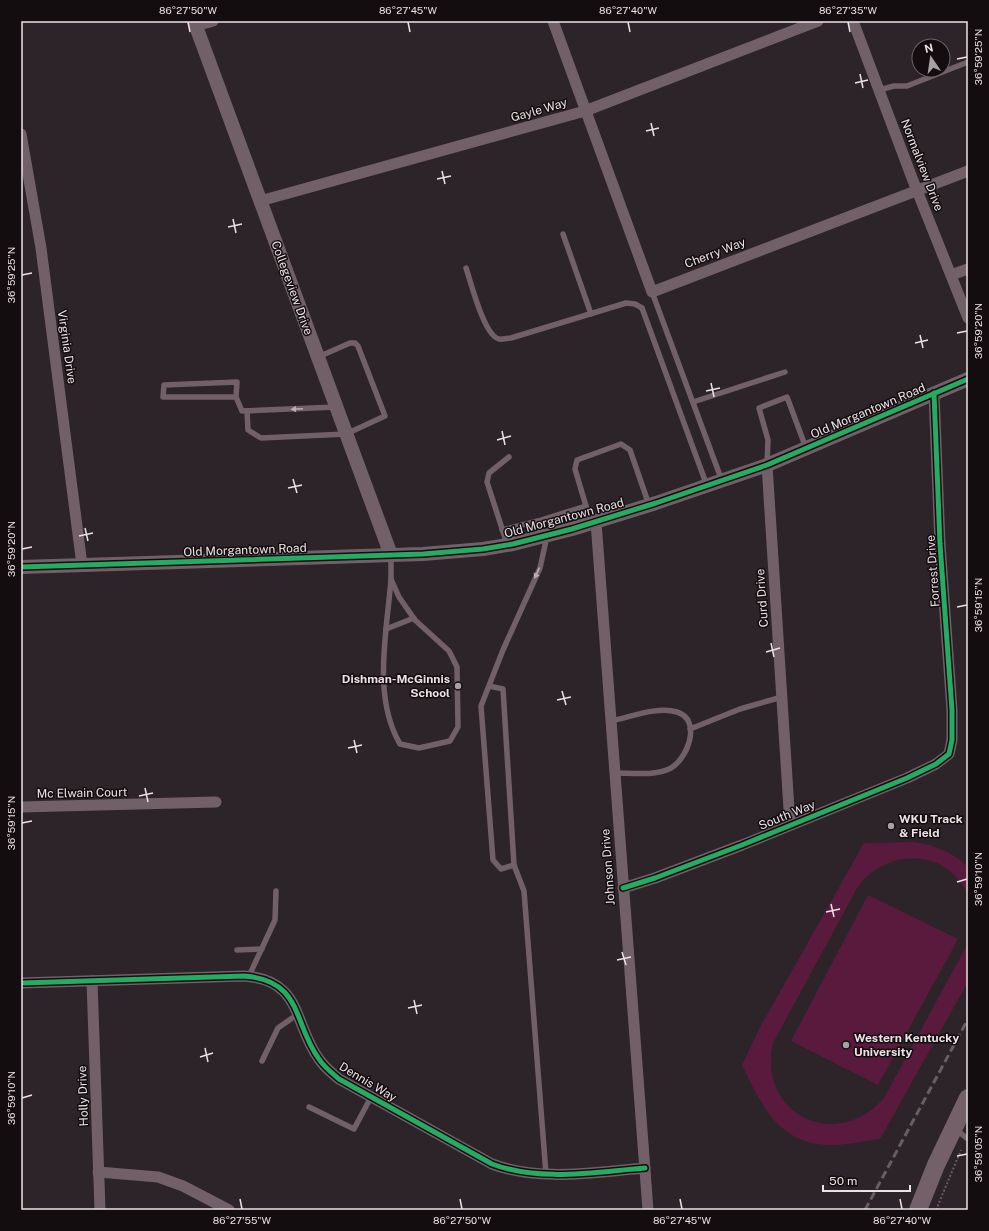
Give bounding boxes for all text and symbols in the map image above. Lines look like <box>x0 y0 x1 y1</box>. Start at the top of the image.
text: 86°27'50"W <box>159 4 217 16</box>
text: 86°27'45"W <box>379 4 438 16</box>
text: 86°27'40"W <box>599 4 657 16</box>
text: 86°27'35"W <box>819 4 878 16</box>
text: 36°59'25"N <box>972 29 984 85</box>
north arrow <box>911 38 951 78</box>
text: N <box>923 41 934 55</box>
street label: Gayle Way <box>509 95 569 125</box>
street label: Normalview Drive <box>898 117 946 213</box>
street label: Cherry Way <box>682 235 748 271</box>
street label: Collegeview Drive <box>268 239 316 337</box>
text: 36°59'25"N <box>5 247 17 303</box>
text: 36°59'20"N <box>972 303 984 359</box>
street label: Virginia Drive <box>55 309 79 385</box>
street label: Old Morgantown Road <box>808 380 928 442</box>
one-way arrow <box>290 406 303 412</box>
street label: Old Morgantown Road <box>503 495 625 541</box>
text: 36°59'20"N <box>5 521 17 577</box>
street label: Forrest Drive <box>923 534 942 607</box>
street label: Old Morgantown Road <box>183 541 307 559</box>
one-way arrow <box>534 568 540 580</box>
street label: Curd Drive <box>753 568 771 628</box>
text: 36°59'15"N <box>972 578 984 632</box>
place label: Dishman-McGinnis School <box>342 672 450 700</box>
marker: Dishman-McGinnis School <box>453 681 463 691</box>
street label: Mc Elwain Court <box>37 785 128 801</box>
text: 36°59'15"N <box>5 796 17 850</box>
street label: South Way <box>757 797 818 833</box>
place label: WKU Track & Field <box>899 812 963 840</box>
marker: WKU Track & Field <box>886 821 896 831</box>
street label: Johnson Drive <box>598 828 618 906</box>
text: 36°59'10"N <box>972 852 984 906</box>
place label: Western Kentucky University <box>854 1031 959 1059</box>
marker: Western Kentucky University <box>841 1040 851 1050</box>
street label: Dennis Way <box>337 1059 400 1105</box>
street label: Holly Drive <box>75 1065 91 1127</box>
text: 36°59'10"N <box>5 1071 17 1125</box>
text: 36°59'05"N <box>972 1126 984 1182</box>
scale bar <box>823 1167 910 1193</box>
text: 50 m <box>829 1174 857 1188</box>
text: 86°27'55"W <box>213 1214 272 1226</box>
text: 86°27'50"W <box>433 1214 491 1226</box>
text: 86°27'45"W <box>653 1214 712 1226</box>
text: 86°27'40"W <box>873 1214 931 1226</box>

